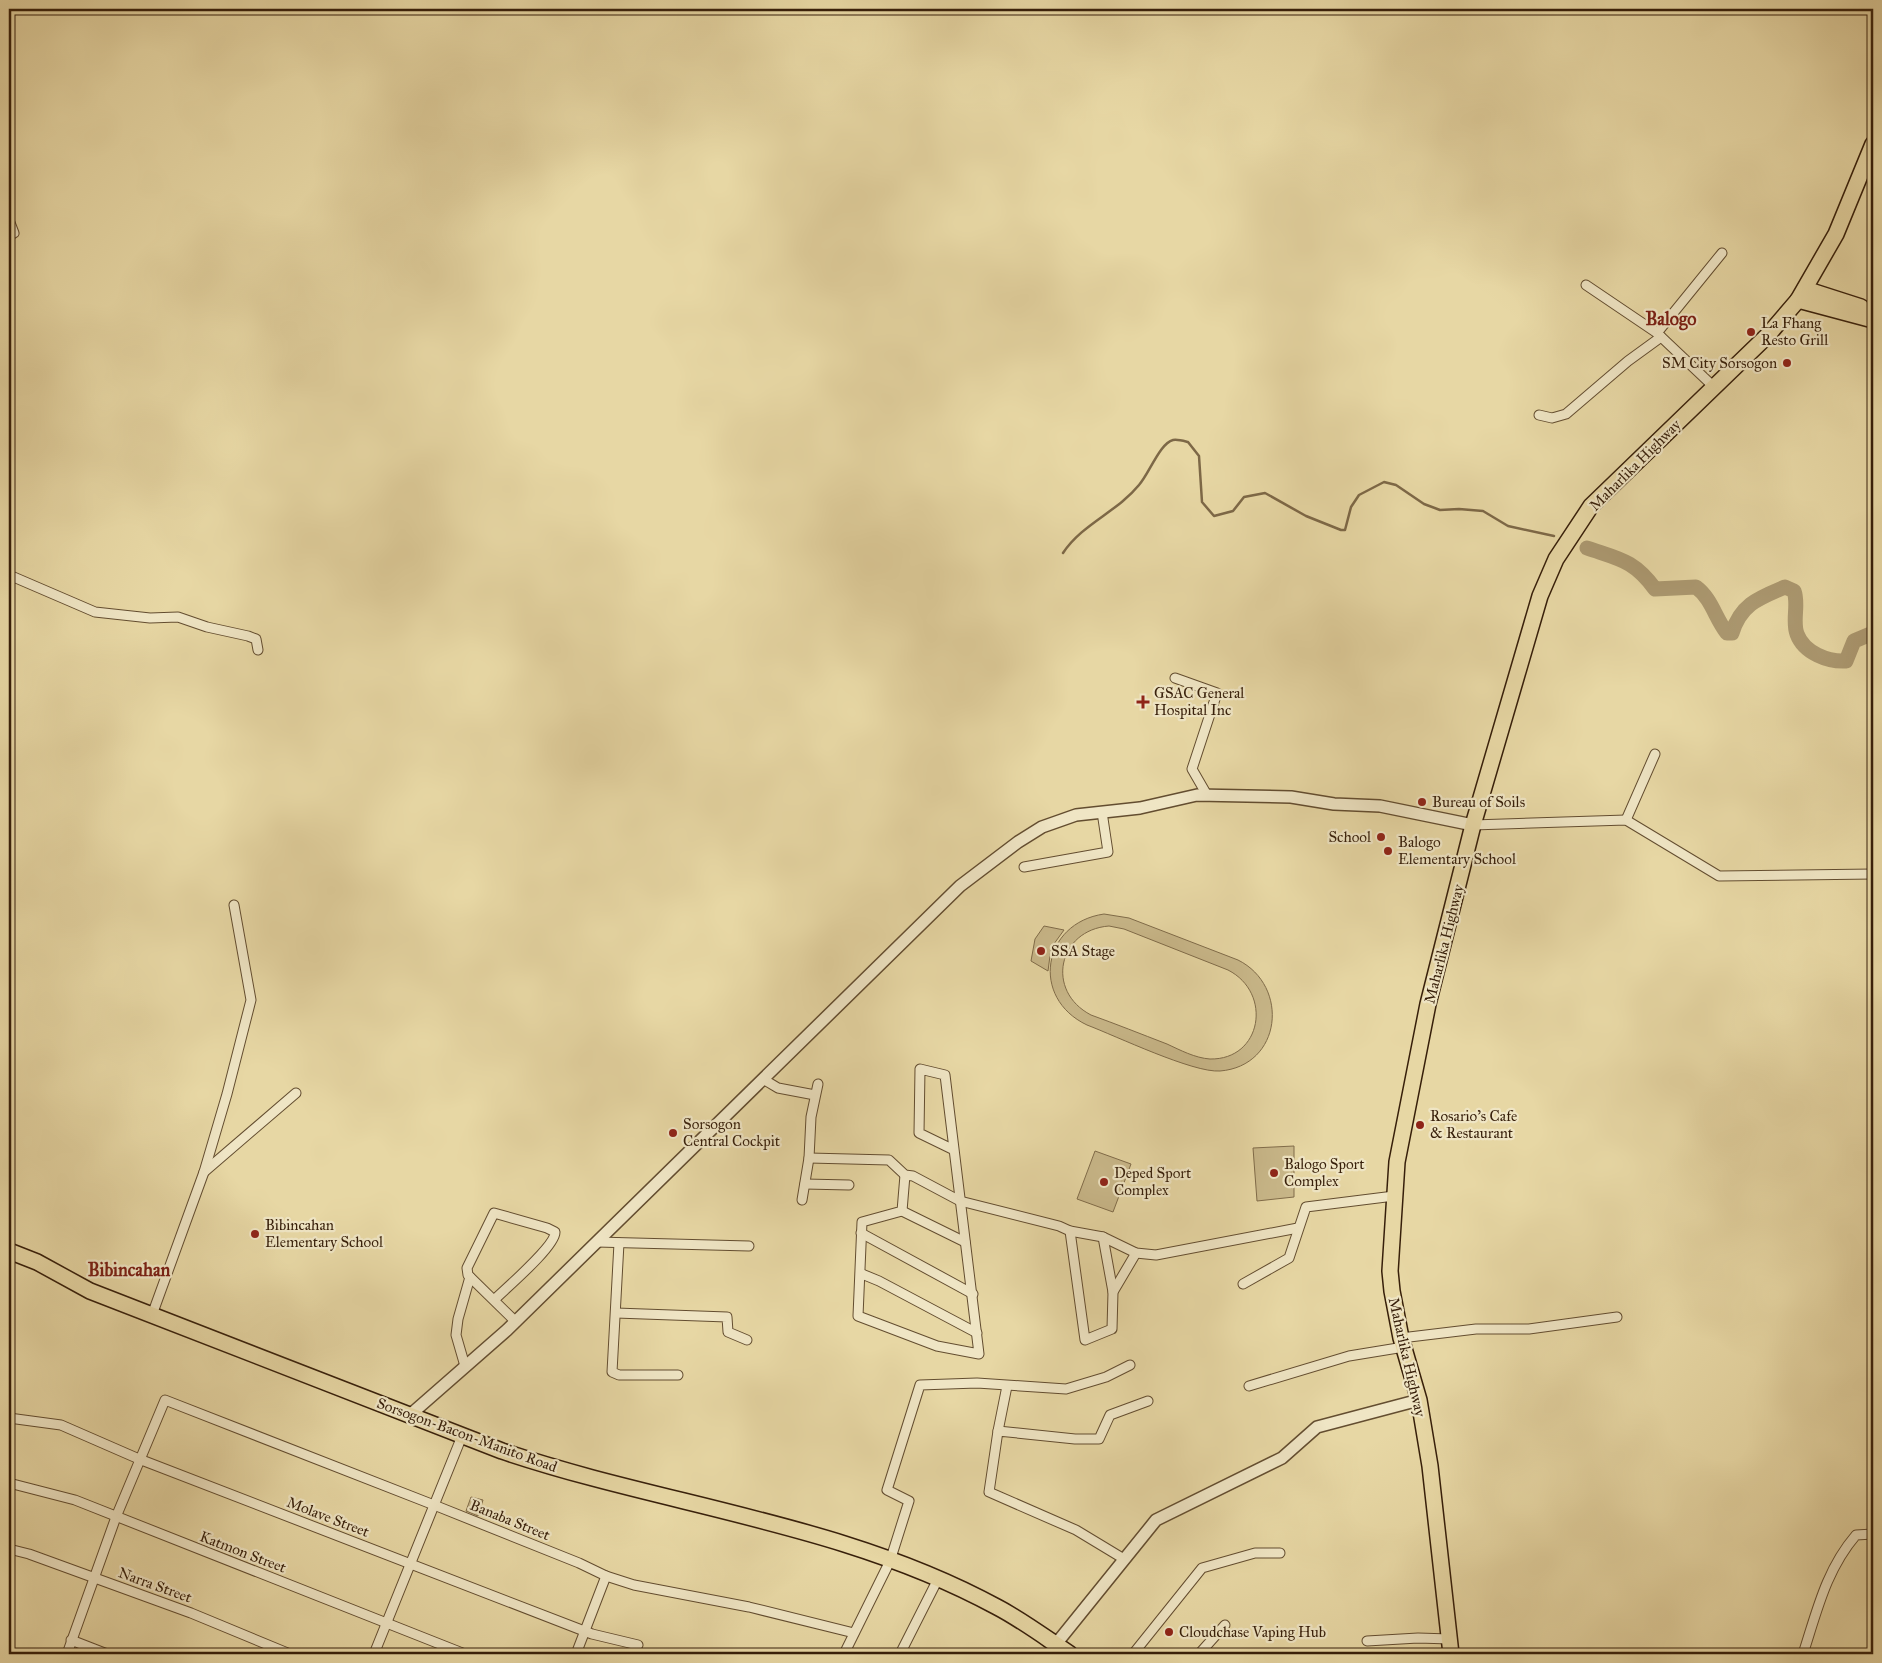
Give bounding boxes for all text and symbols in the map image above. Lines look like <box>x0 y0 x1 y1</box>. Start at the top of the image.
district label: Balogo <box>1645 308 1697 331</box>
place label: La Fhang Resto Grill <box>1761 314 1829 349</box>
marker: La Fhang Resto Grill <box>1745 326 1757 338</box>
place label: SM City Sorsogon <box>1662 354 1777 372</box>
marker: SM City Sorsogon <box>1781 357 1793 369</box>
street label: Maharlika Highway <box>1586 415 1685 514</box>
place label: GSAC General Hospital Inc <box>1154 684 1245 719</box>
marker: GSAC General Hospital Inc <box>1136 695 1150 709</box>
place label: Bureau of Soils <box>1432 793 1525 811</box>
marker: Bureau of Soils <box>1416 796 1428 808</box>
place label: School <box>1328 828 1372 846</box>
marker: School <box>1375 831 1387 843</box>
place label: Balogo Elementary School <box>1398 833 1517 868</box>
marker: Balogo Elementary School <box>1382 845 1394 857</box>
street label: Maharlika Highway <box>1421 882 1468 1005</box>
place label: SSA Stage <box>1051 942 1115 960</box>
marker: SSA Stage <box>1035 945 1047 957</box>
place label: Rosario's Cafe & Restaurant <box>1430 1107 1517 1142</box>
place label: Sorsogon Central Cockpit <box>683 1115 781 1150</box>
marker: Rosario's Cafe & Restaurant <box>1414 1119 1426 1131</box>
marker: Sorsogon Central Cockpit <box>667 1127 679 1139</box>
place label: Balogo Sport Complex <box>1284 1155 1365 1190</box>
place label: Deped Sport Complex <box>1114 1164 1192 1199</box>
marker: Balogo Sport Complex <box>1268 1167 1280 1179</box>
marker: Deped Sport Complex <box>1098 1176 1110 1188</box>
place label: Bibincahan Elementary School <box>265 1216 384 1251</box>
marker: Bibincahan Elementary School <box>249 1228 261 1240</box>
district label: Bibincahan <box>88 1259 171 1281</box>
street label: Maharlika Highway <box>1385 1296 1430 1419</box>
street label: Sorsogon-Bacon-Manito Road <box>374 1394 560 1476</box>
street label: Molave Street <box>284 1493 372 1541</box>
street label: Banaba Street <box>467 1496 553 1544</box>
street label: Katmon Street <box>197 1527 289 1577</box>
street label: Narra Street <box>116 1563 195 1607</box>
place label: Cloudchase Vaping Hub <box>1179 1623 1326 1641</box>
marker: Cloudchase Vaping Hub <box>1163 1626 1175 1638</box>

